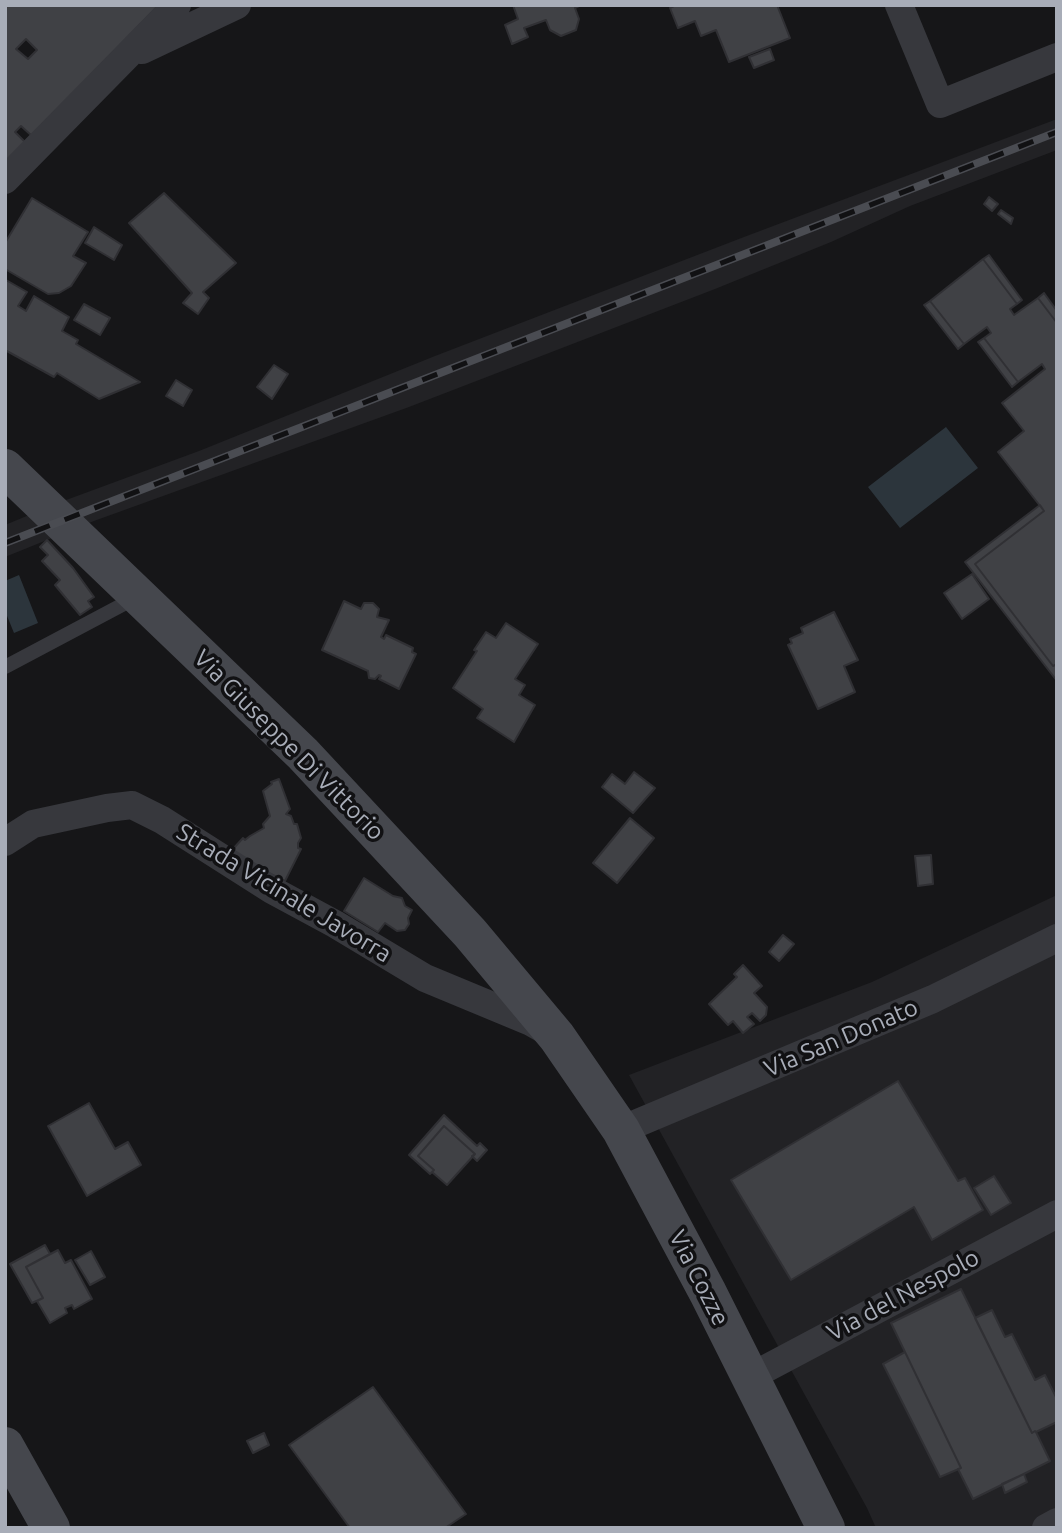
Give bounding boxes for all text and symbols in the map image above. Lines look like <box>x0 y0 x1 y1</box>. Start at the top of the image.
street label: Via Giuseppe Di Vittorio <box>188 644 390 846</box>
street label: Strada Vicinale Javorra <box>171 817 397 969</box>
street label: Via San Donato <box>760 993 922 1083</box>
street label: Via Cozze <box>663 1225 735 1331</box>
street label: Via del Nespolo <box>822 1243 984 1347</box>

